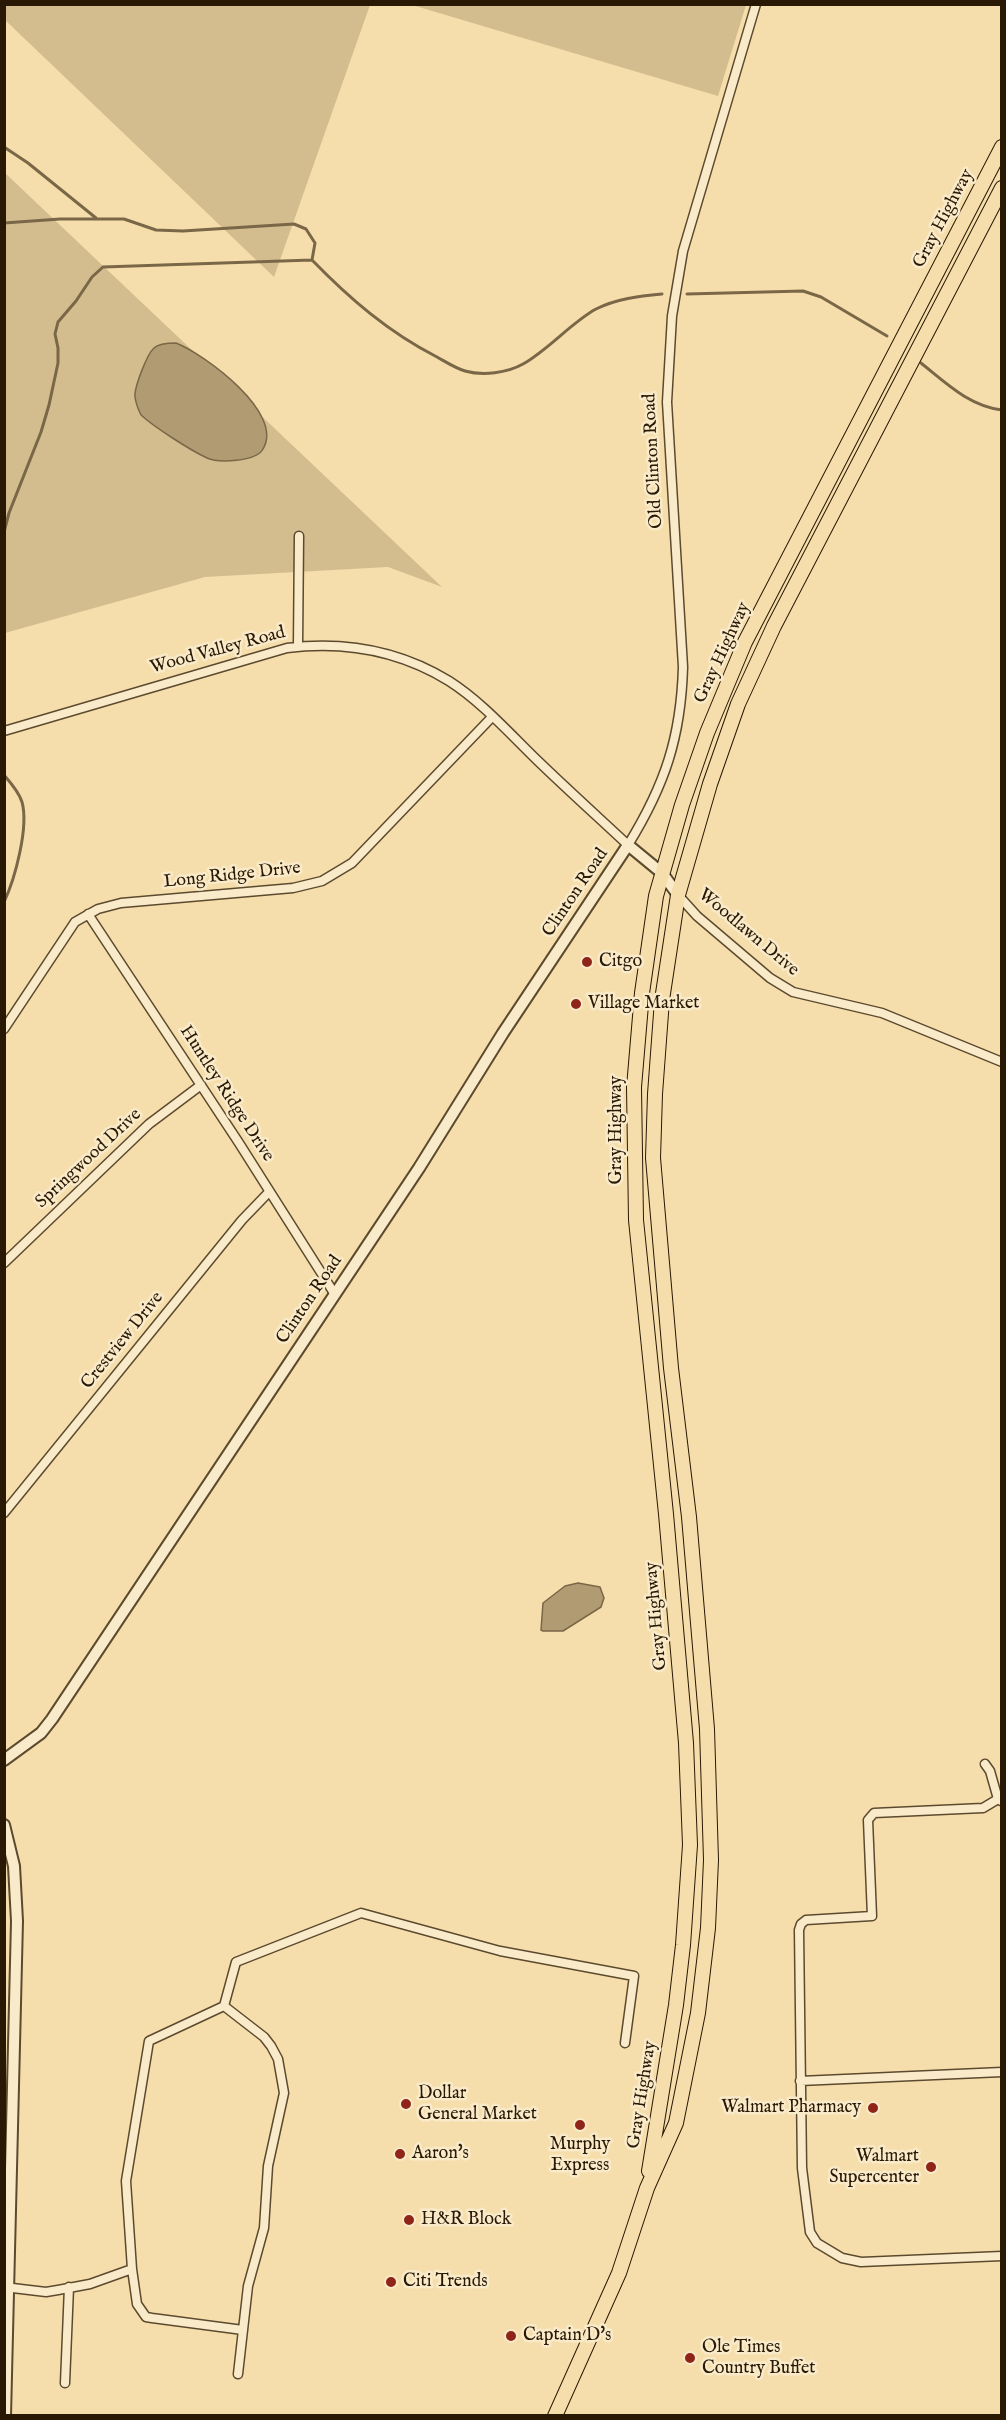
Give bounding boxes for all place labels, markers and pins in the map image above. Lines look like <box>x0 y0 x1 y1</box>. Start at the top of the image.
place label: Citgo <box>599 951 642 973</box>
marker: Citgo <box>580 955 594 969</box>
place label: Village Market <box>588 993 699 1015</box>
marker: Village Market <box>569 997 583 1011</box>
place label: Dollar General Market <box>418 2083 537 2126</box>
marker: Dollar General Market <box>399 2097 413 2111</box>
place label: Walmart Pharmacy <box>721 2097 861 2119</box>
marker: Walmart Pharmacy <box>866 2101 880 2115</box>
marker: Murphy Express <box>573 2118 587 2132</box>
place label: Murphy Express <box>550 2134 610 2176</box>
place label: Aaron's <box>412 2143 469 2165</box>
place label: Walmart Supercenter <box>829 2146 919 2188</box>
marker: Aaron's <box>393 2147 407 2161</box>
marker: Walmart Supercenter <box>924 2160 938 2174</box>
place label: H&R Block <box>421 2209 511 2231</box>
marker: H&R Block <box>402 2213 416 2227</box>
place label: Citi Trends <box>403 2271 488 2293</box>
marker: Citi Trends <box>384 2275 398 2289</box>
place label: Captain D's <box>523 2325 611 2347</box>
marker: Captain D's <box>504 2329 518 2343</box>
place label: Ole Times Country Buffet <box>702 2337 815 2380</box>
marker: Ole Times Country Buffet <box>683 2351 697 2365</box>

